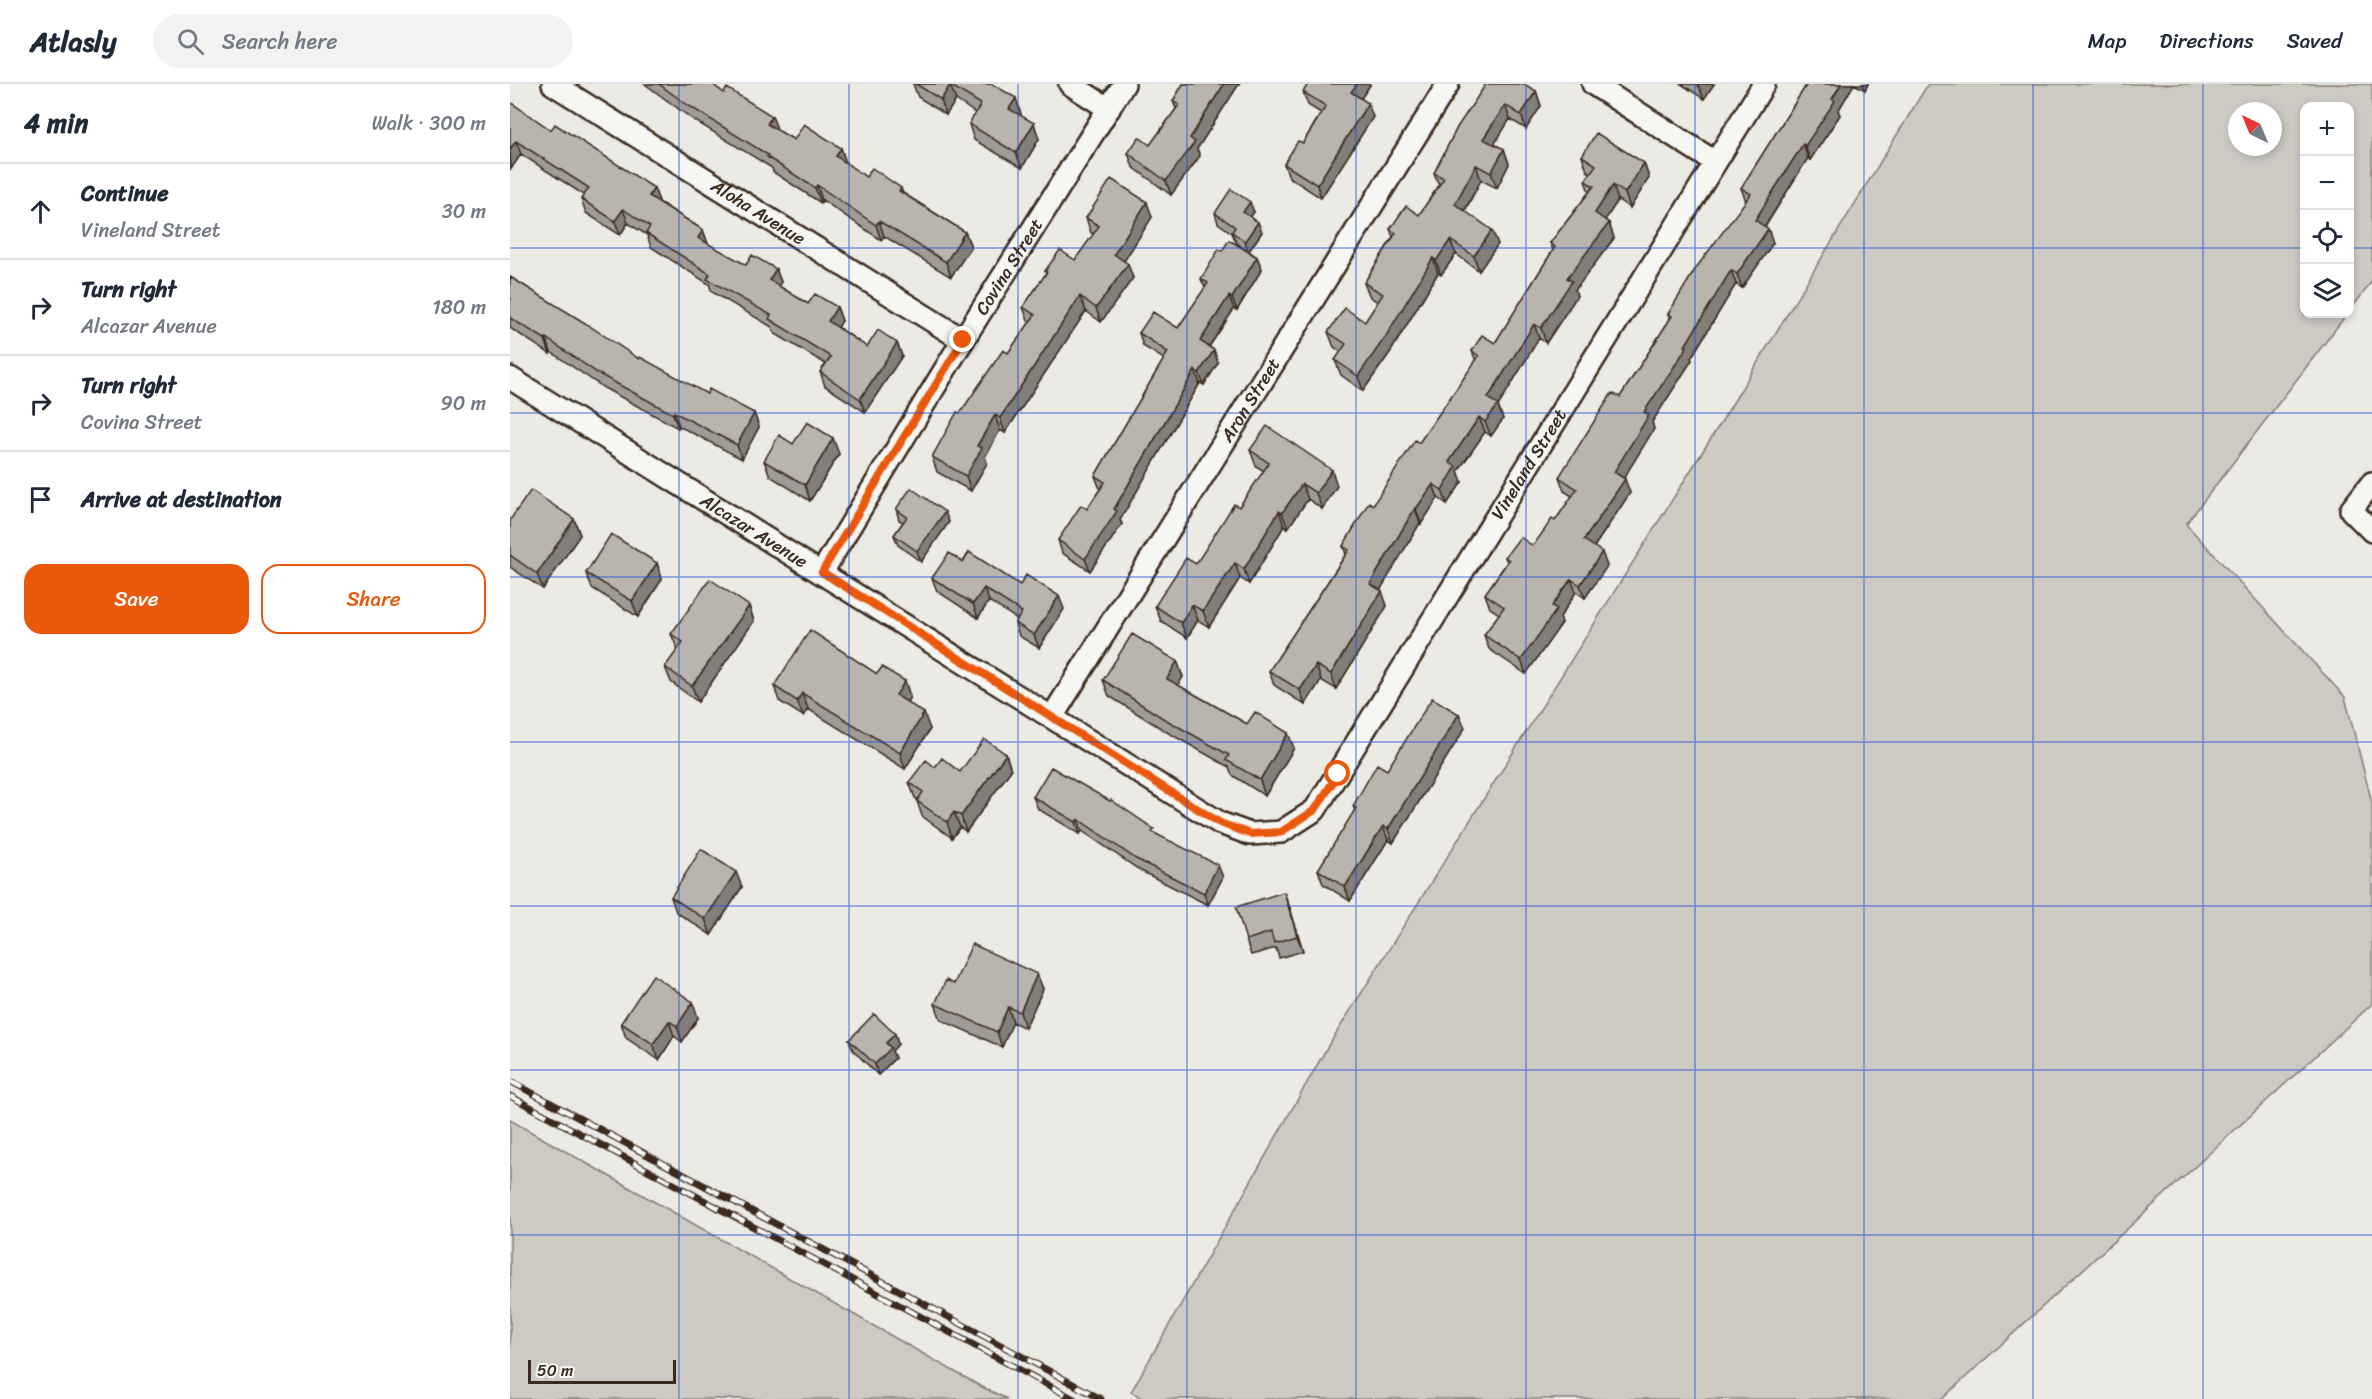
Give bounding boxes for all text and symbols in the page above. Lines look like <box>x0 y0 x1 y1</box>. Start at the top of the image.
search box <box>153 14 573 68</box>
text: Atlasly <box>30 17 117 66</box>
text: Search here <box>222 22 338 61</box>
text: Map <box>2088 22 2126 60</box>
text: Directions <box>2159 22 2254 60</box>
text: Saved <box>2287 22 2342 60</box>
icon: search <box>174 25 207 58</box>
text: 4 min <box>24 100 88 146</box>
north arrow <box>2228 102 2282 156</box>
map controls <box>2300 102 2354 318</box>
button: + <box>2300 102 2354 156</box>
text: Walk · 300 m <box>372 106 486 141</box>
button: − <box>2300 156 2354 210</box>
street label: Aloha Avenue <box>704 170 812 254</box>
text: Continue <box>81 174 169 213</box>
text: 30 m <box>442 194 486 229</box>
icon: ahead <box>24 195 57 228</box>
button: locate <box>2300 210 2354 264</box>
street label: Covina Street <box>966 212 1052 322</box>
text: Vineland Street <box>81 213 221 248</box>
button: layers <box>2300 264 2354 318</box>
text: Turn right <box>81 270 176 309</box>
text: 180 m <box>432 290 486 325</box>
icon: right <box>24 291 57 324</box>
text: Alcazar Avenue <box>81 309 217 344</box>
route end <box>949 326 975 352</box>
street label: Aron Street <box>1211 351 1289 449</box>
text: Turn right <box>81 366 176 405</box>
text: 90 m <box>441 386 486 421</box>
icon: right <box>24 387 57 420</box>
street label: Vineland Street <box>1482 402 1576 526</box>
text: Covina Street <box>81 405 203 440</box>
text: Arrive at destination <box>81 480 282 519</box>
icon: arrive <box>24 483 57 516</box>
street label: Alcazar Avenue <box>693 484 814 577</box>
button: Save <box>24 564 249 634</box>
button: Share <box>261 564 486 634</box>
route start <box>1324 760 1350 786</box>
text: 50 m <box>537 1356 573 1385</box>
scale bar <box>528 1357 676 1384</box>

